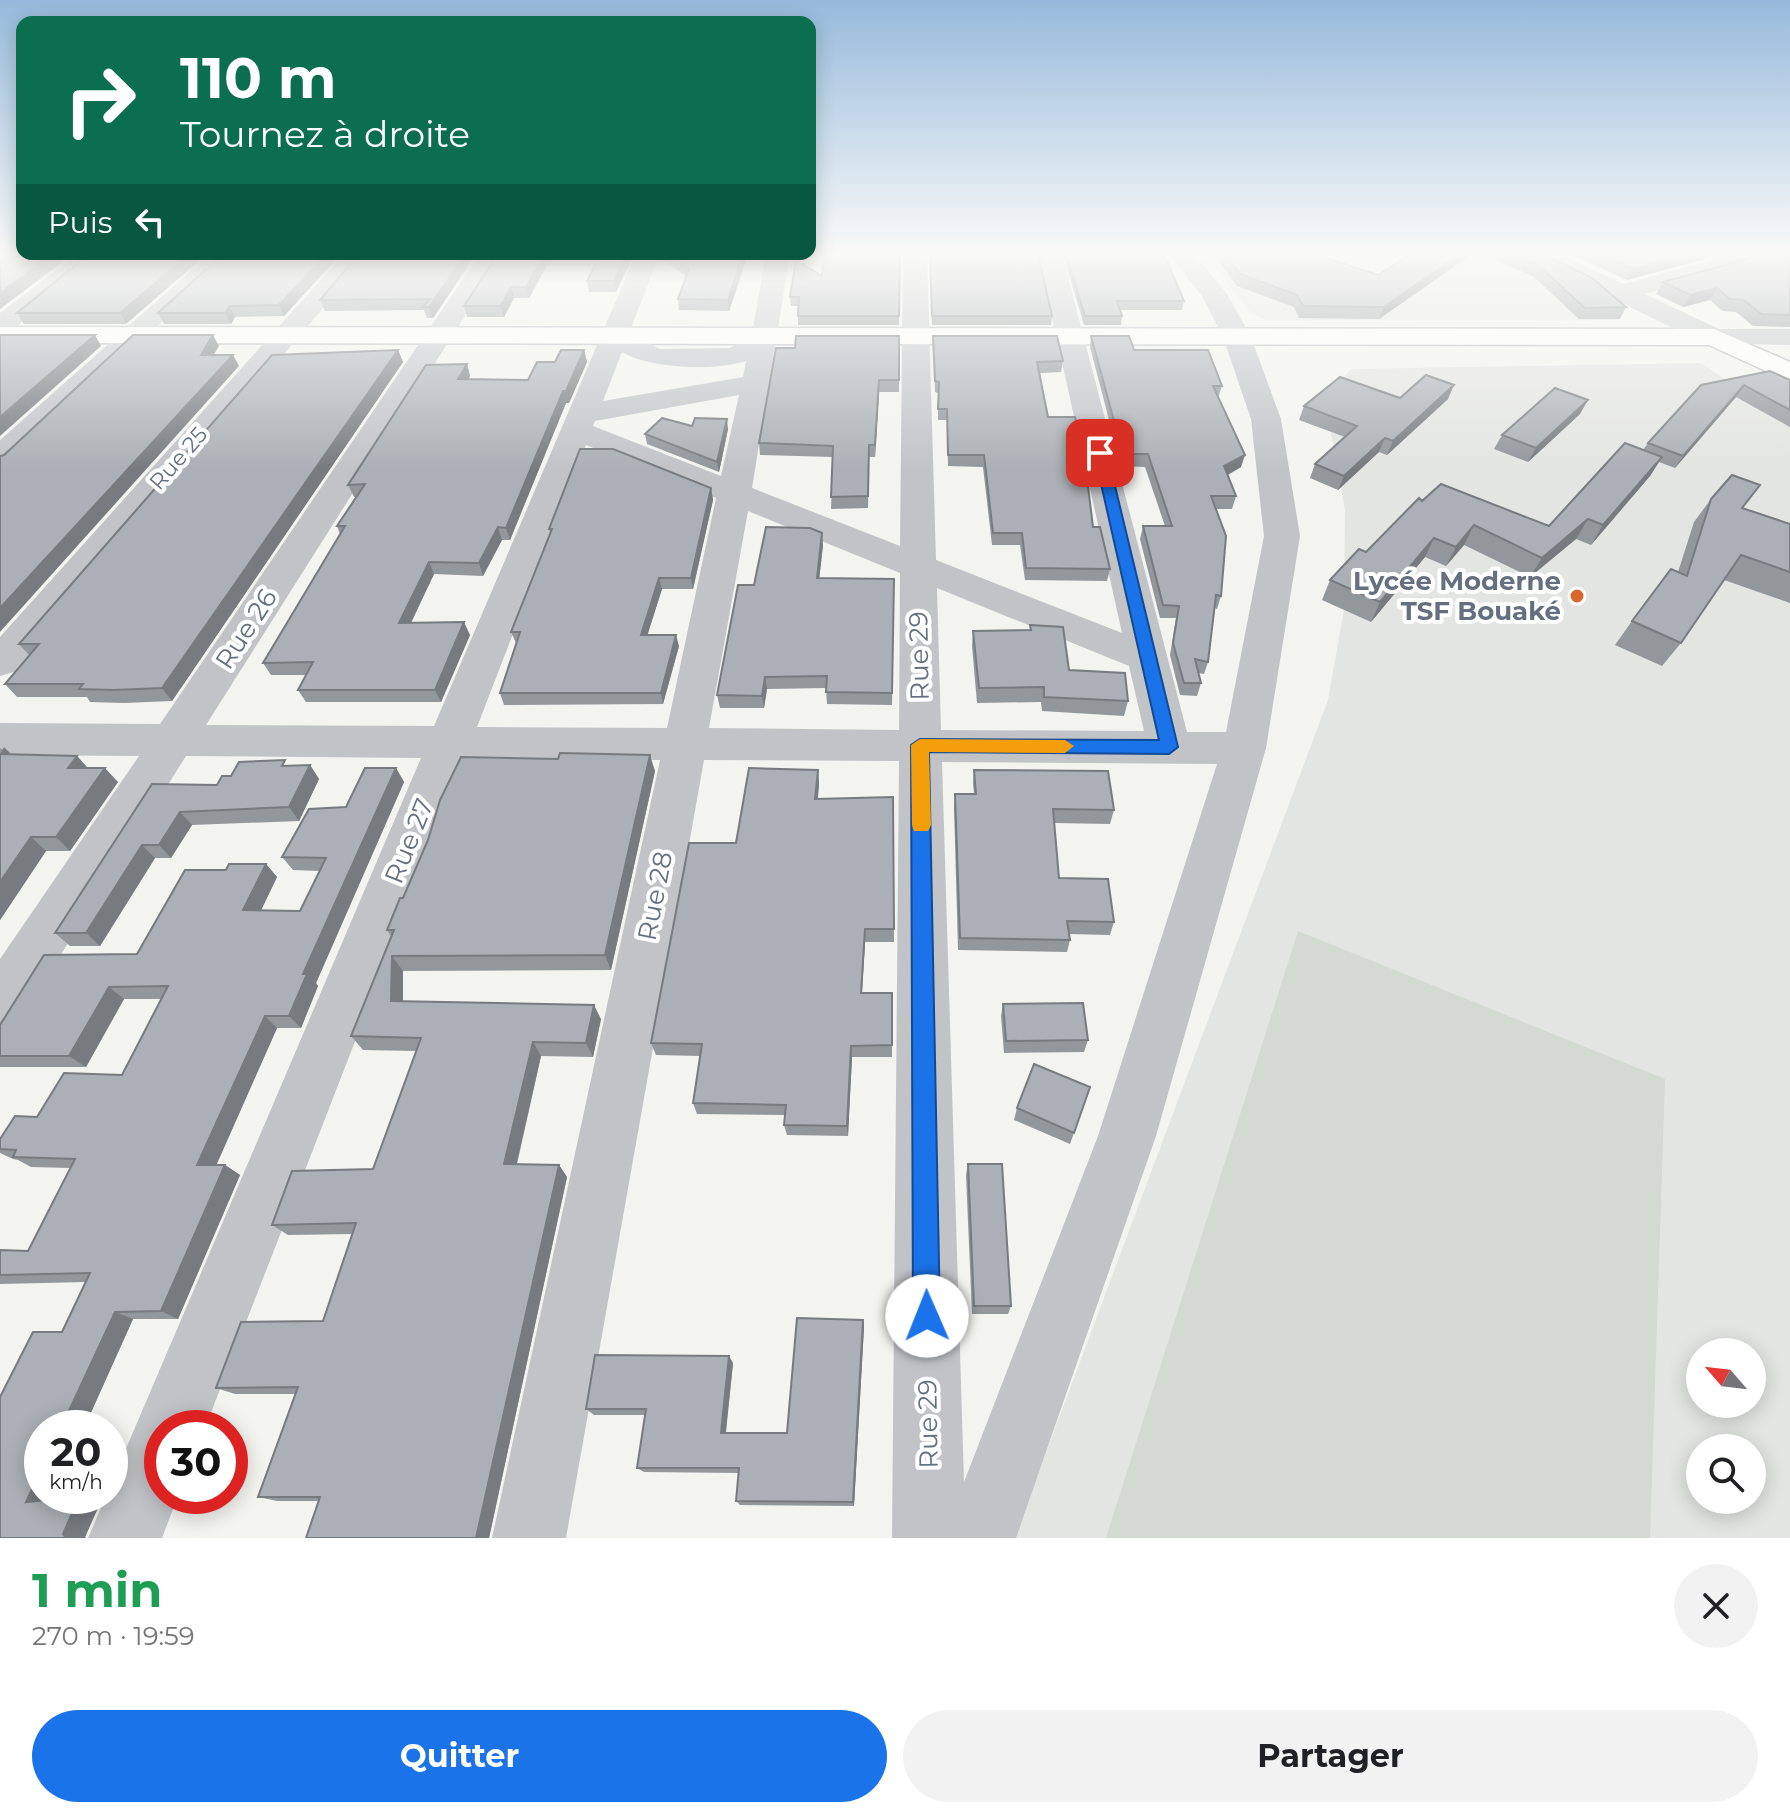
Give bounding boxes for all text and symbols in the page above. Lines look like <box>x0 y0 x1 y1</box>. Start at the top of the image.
text: 110 m <box>180 44 337 112</box>
icon: right <box>48 48 152 152</box>
text: Tournez à droite <box>180 112 470 156</box>
icon: left <box>128 200 172 244</box>
text: Puis <box>48 204 112 241</box>
pin <box>1066 419 1134 487</box>
street label: Rue 25 <box>144 421 213 495</box>
icon: arrive <box>1078 431 1122 475</box>
place label: Lycée Moderne TSF Bouaké <box>1353 565 1561 627</box>
street label: Rue 26 <box>208 583 284 675</box>
marker: Lycée Moderne TSF Bouaké <box>1568 587 1586 605</box>
street label: Rue 29 <box>902 611 936 701</box>
street label: Rue 27 <box>378 794 440 888</box>
street label: Rue 28 <box>631 849 679 943</box>
position arrow <box>885 1274 969 1358</box>
north arrow <box>1686 1338 1766 1418</box>
map controls <box>1686 1338 1766 1514</box>
street label: Rue 29 <box>911 1379 945 1469</box>
speed limit sign: 30 <box>144 1410 248 1514</box>
text: 20 <box>51 1427 101 1476</box>
button: search <box>1686 1434 1766 1514</box>
text: km/h <box>49 1470 103 1494</box>
text: 1 min <box>32 1561 162 1619</box>
button: close <box>1674 1564 1758 1648</box>
text: 270 m · 19:59 <box>32 1620 195 1652</box>
button: Quitter <box>32 1710 887 1802</box>
button: Partager <box>903 1710 1758 1802</box>

